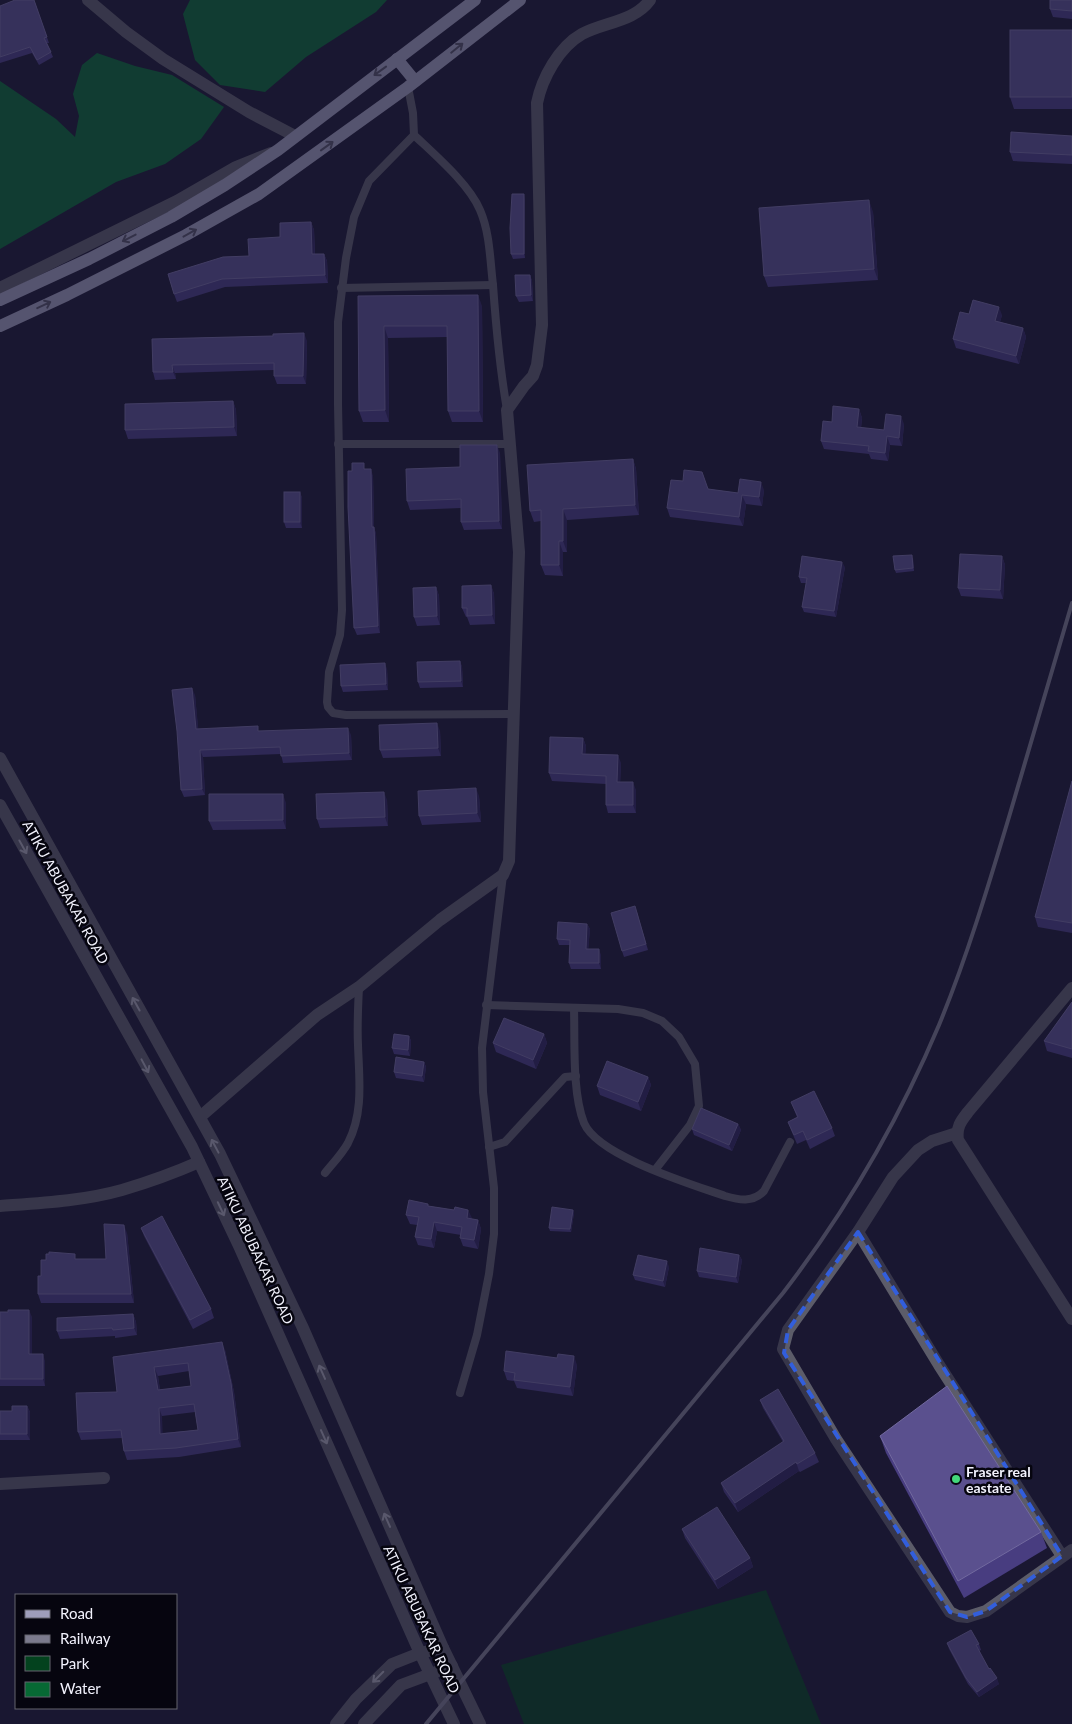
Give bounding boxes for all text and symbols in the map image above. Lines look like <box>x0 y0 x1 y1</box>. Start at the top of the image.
one-way arrow <box>450 43 463 54</box>
one-way arrow <box>373 66 387 76</box>
one-way arrow <box>320 141 334 151</box>
one-way arrow <box>182 228 197 238</box>
one-way arrow <box>122 234 137 243</box>
one-way arrow <box>36 300 51 309</box>
street label: ATIKU ABUBAKAR ROAD <box>19 817 113 967</box>
one-way arrow <box>19 840 29 854</box>
one-way arrow <box>131 996 141 1011</box>
one-way arrow <box>140 1058 150 1073</box>
one-way arrow <box>210 1138 220 1153</box>
street label: ATIKU ABUBAKAR ROAD <box>214 1173 298 1327</box>
one-way arrow <box>217 1201 226 1216</box>
one-way arrow <box>317 1365 327 1380</box>
one-way arrow <box>320 1429 330 1444</box>
place label: Fraser real eastate <box>966 1463 1031 1496</box>
marker: Fraser real eastate <box>950 1473 962 1485</box>
one-way arrow <box>382 1513 392 1528</box>
street label: ATIKU ABUBAKAR ROAD <box>380 1542 464 1696</box>
legend <box>15 1594 178 1709</box>
text: Road <box>60 1604 93 1622</box>
text: Railway <box>60 1629 111 1647</box>
text: Park <box>60 1654 90 1672</box>
one-way arrow <box>372 1671 385 1683</box>
text: Water <box>60 1679 101 1697</box>

